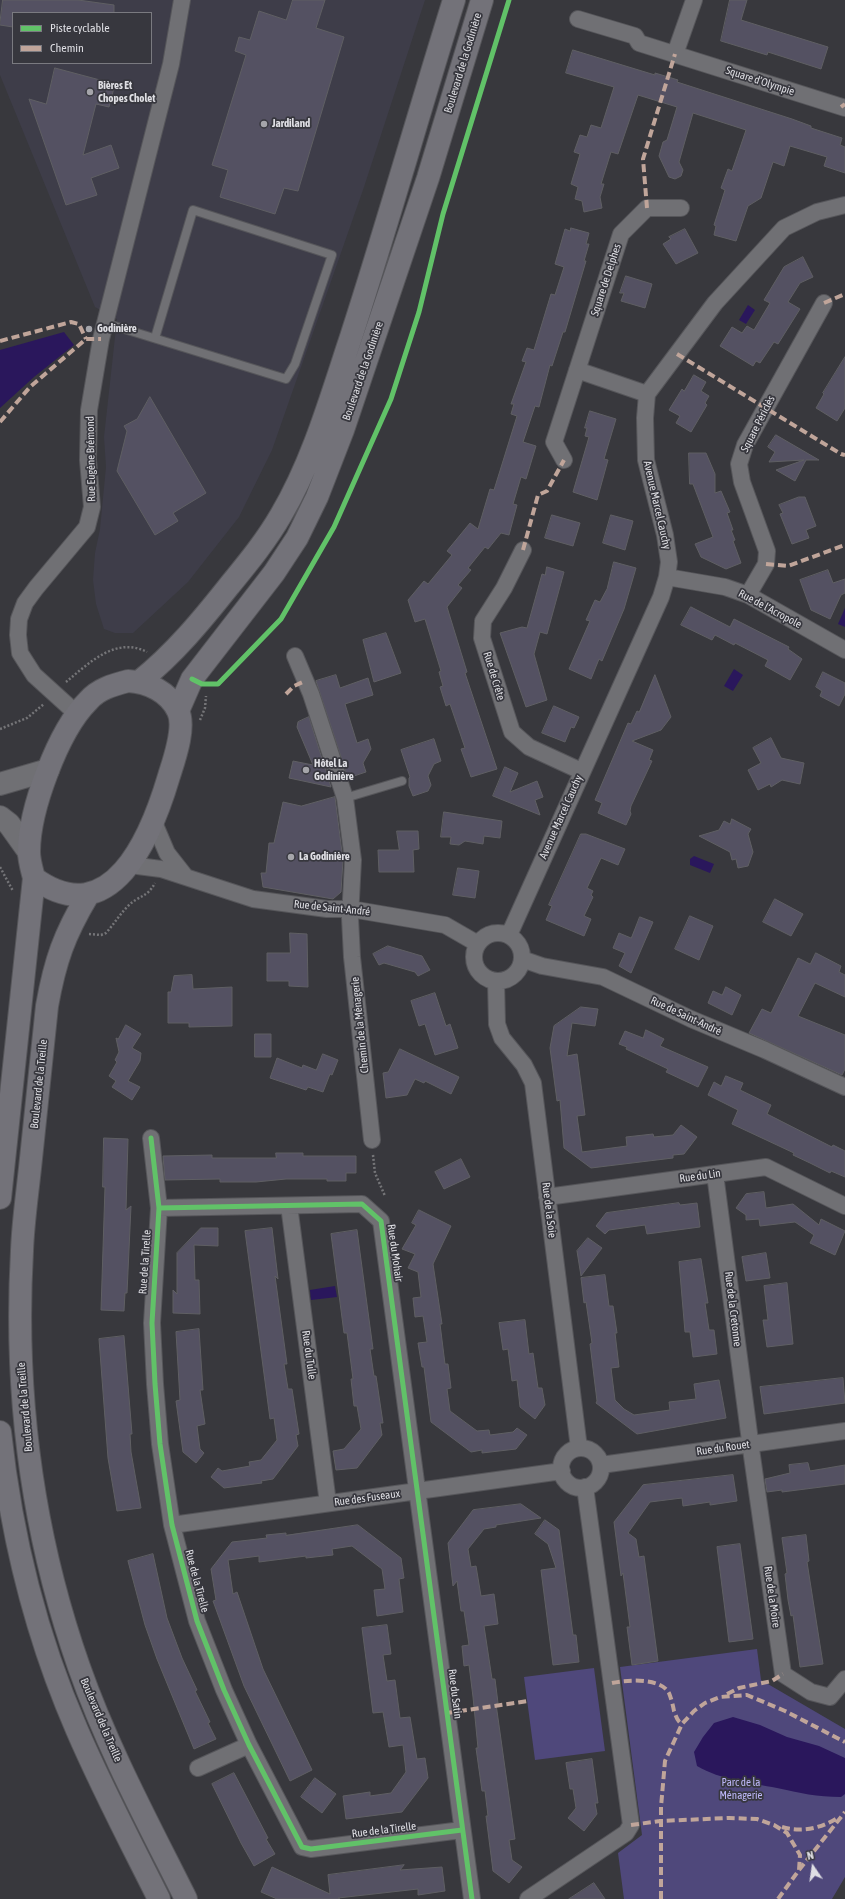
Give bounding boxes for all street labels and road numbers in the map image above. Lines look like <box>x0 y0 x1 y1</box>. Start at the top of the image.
street label: Boulevard de la Godinière <box>441 11 485 115</box>
street label: Square d’Olympie <box>724 64 796 98</box>
street label: Square de Delphes <box>588 242 624 318</box>
street label: Boulevard de la Godinière <box>340 320 386 422</box>
street label: Square Périclès <box>738 393 778 455</box>
street label: Rue Eugène Brémond <box>84 416 98 502</box>
street label: Avenue Marcel Cauchy <box>640 459 674 551</box>
street label: Rue de l’Acropole <box>736 587 804 631</box>
street label: Rue de Crête <box>480 650 508 702</box>
street label: Avenue Marcel Cauchy <box>537 773 585 861</box>
street label: Rue de Saint-André <box>293 897 371 919</box>
street label: Chemin de la Ménagerie <box>348 976 372 1074</box>
street label: Rue de Saint-André <box>648 994 724 1038</box>
street label: Boulevard de la Treille <box>28 1039 50 1129</box>
street label: Rue du Lin <box>679 1167 721 1185</box>
street label: Rue de la Soie <box>539 1181 559 1239</box>
street label: Rue du Mohair <box>384 1223 406 1283</box>
street label: Rue de la Tirelle <box>136 1229 154 1295</box>
street label: Rue de la Cretonne <box>722 1271 744 1347</box>
street label: Rue du Tulle <box>299 1329 319 1381</box>
street label: Boulevard de la Treille <box>15 1362 35 1452</box>
street label: Rue du Rouet <box>696 1438 750 1458</box>
street label: Rue des Fuseaux <box>333 1487 401 1509</box>
street label: Rue de la Tirelle <box>182 1548 212 1614</box>
street label: Rue de la Moire <box>761 1565 783 1629</box>
street label: Rue du Satin <box>445 1668 465 1720</box>
street label: Boulevard de la Treille <box>77 1676 125 1764</box>
street label: Rue de la Tirelle <box>351 1820 417 1840</box>

